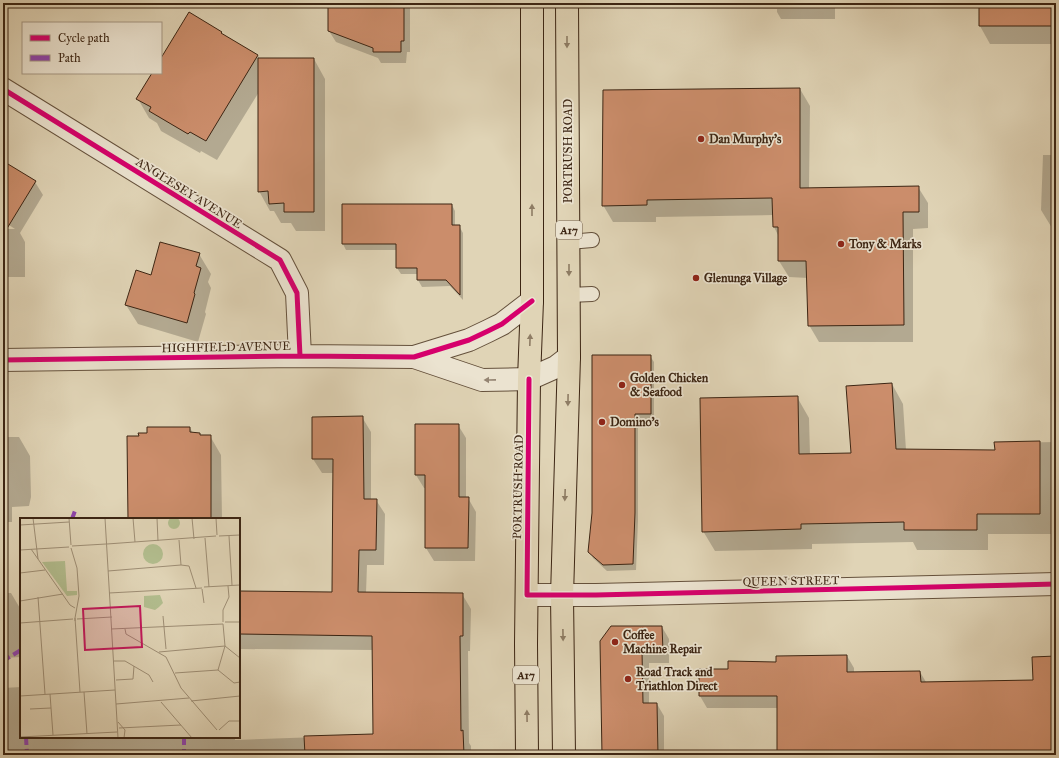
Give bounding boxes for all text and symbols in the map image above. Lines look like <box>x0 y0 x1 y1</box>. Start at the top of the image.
legend <box>22 22 162 74</box>
text: Cycle path <box>58 31 110 45</box>
one-way arrow <box>564 36 570 49</box>
text: Path <box>58 51 81 65</box>
street label: PORTRUSH ROAD <box>561 99 575 203</box>
place label: Dan Murphy's <box>709 132 782 147</box>
marker: Dan Murphy's <box>696 134 706 144</box>
street label: ANGLESEY AVENUE <box>133 154 245 232</box>
one-way arrow <box>529 203 535 216</box>
road number: A17 <box>556 221 582 239</box>
place label: Tony & Marks <box>848 237 922 252</box>
marker: Tony & Marks <box>836 239 846 249</box>
one-way arrow <box>566 264 572 277</box>
place label: Glenunga Village <box>704 271 787 286</box>
marker: Glenunga Village <box>691 273 701 283</box>
one-way arrow <box>527 334 534 346</box>
street label: HIGHFIELD AVENUE <box>161 339 291 355</box>
place label: Golden Chicken & Seafood <box>630 371 709 399</box>
one-way arrow <box>483 377 496 383</box>
marker: Golden Chicken & Seafood <box>617 380 627 390</box>
one-way arrow <box>565 394 571 407</box>
place label: Domino's <box>610 415 659 429</box>
marker: Domino's <box>597 417 607 427</box>
street label: PORTRUSH ROAD <box>510 435 526 539</box>
one-way arrow <box>562 489 569 501</box>
inset map <box>20 518 240 738</box>
street label: QUEEN STREET <box>742 573 840 589</box>
place label: Coffee Machine Repair <box>623 628 702 657</box>
one-way arrow <box>559 629 566 641</box>
marker: Coffee Machine Repair <box>610 637 620 647</box>
place label: Road Track and Triathlon Direct <box>635 665 718 693</box>
road number: A17 <box>513 666 539 684</box>
marker: Road Track and Triathlon Direct <box>623 674 633 684</box>
one-way arrow <box>524 709 530 722</box>

